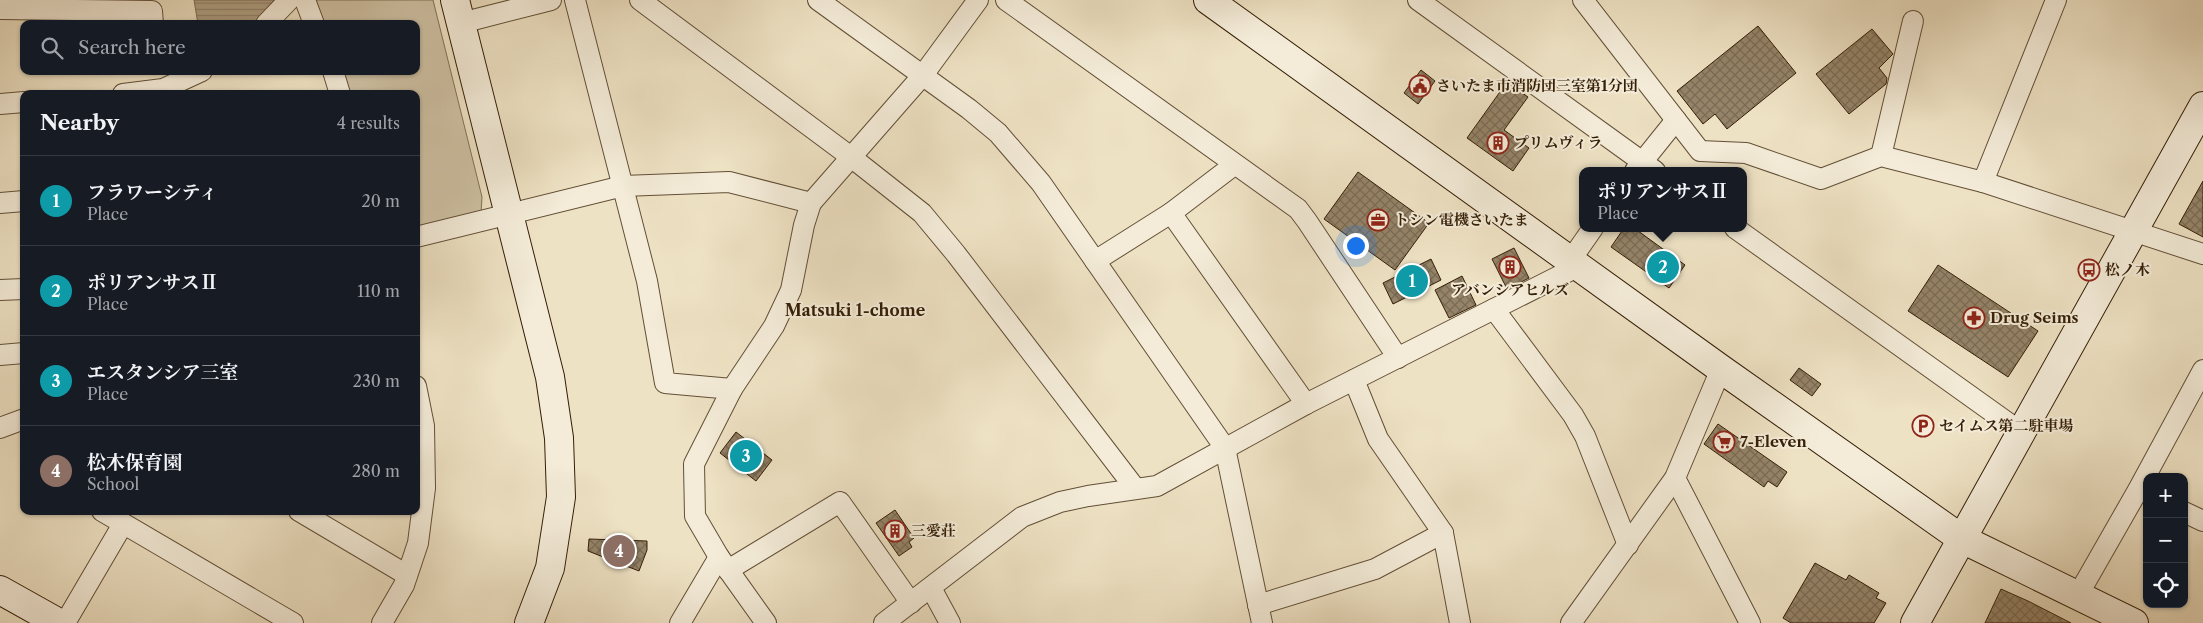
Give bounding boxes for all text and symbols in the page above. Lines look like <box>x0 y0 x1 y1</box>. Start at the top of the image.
search box <box>20 20 420 75</box>
icon: search <box>38 34 66 62</box>
text: Search here <box>78 36 186 59</box>
public building icon: さいたま市消防団三室第1分団 <box>1408 74 1432 98</box>
place label: さいたま市消防団三室第1分団 <box>1436 76 1638 95</box>
text: Nearby <box>40 110 119 135</box>
text: 4 results <box>337 113 400 133</box>
building icon: プリムヴィラ <box>1486 131 1510 155</box>
place label: プリムヴィラ <box>1514 133 1603 152</box>
popup <box>1579 167 1747 232</box>
text: ポリアンサスⅡ <box>1597 180 1729 203</box>
text: フラワーシティ <box>87 181 218 204</box>
text: 1 <box>52 191 60 211</box>
text: 20 m <box>361 191 400 211</box>
text: Place <box>1597 203 1638 223</box>
text: Place <box>87 204 128 224</box>
office icon: トシン電機さいたま <box>1366 208 1390 232</box>
place label: トシン電機さいたま <box>1394 210 1529 229</box>
your location <box>1343 233 1369 259</box>
pin: 2 <box>1647 248 1679 286</box>
building icon: アバンシアヒルズ <box>1498 255 1522 279</box>
bus stop icon: 松ノ木 <box>2077 258 2101 282</box>
place label: 松ノ木 <box>2105 260 2150 279</box>
pin: 1 <box>1396 262 1428 300</box>
text: ポリアンサスⅡ <box>87 271 218 294</box>
place label: アバンシアヒルズ <box>1451 280 1569 299</box>
text: 2 <box>51 281 61 301</box>
text: 110 m <box>357 281 400 301</box>
text: Place <box>87 294 128 314</box>
district label: Matsuki 1-chome <box>785 300 926 320</box>
pharmacy icon: Drug Seims <box>1962 306 1986 330</box>
place label: Drug Seims <box>1990 308 2079 327</box>
text: エスタンシア三室 <box>87 361 239 384</box>
text: 3 <box>51 371 61 391</box>
text: 230 m <box>353 371 400 391</box>
text: Place <box>87 384 128 404</box>
parking icon: セイムス第二駐車場 <box>1911 414 1935 438</box>
place label: セイムス第二駐車場 <box>1939 416 2074 435</box>
supermarket icon: 7-Eleven <box>1712 430 1736 454</box>
place label: 7-Eleven <box>1740 432 1808 451</box>
pin: 3 <box>730 437 762 475</box>
text: 松木保育園 <box>87 451 182 474</box>
text: 4 <box>51 461 61 481</box>
text: 280 m <box>352 461 400 481</box>
map controls <box>2143 473 2188 608</box>
button: + <box>2143 473 2188 518</box>
text: School <box>87 474 139 494</box>
button: − <box>2143 518 2188 563</box>
building icon: 三愛荘 <box>883 519 907 543</box>
place label: 三愛荘 <box>911 521 956 540</box>
pin: 4 <box>603 532 635 570</box>
button: locate <box>2143 563 2188 608</box>

